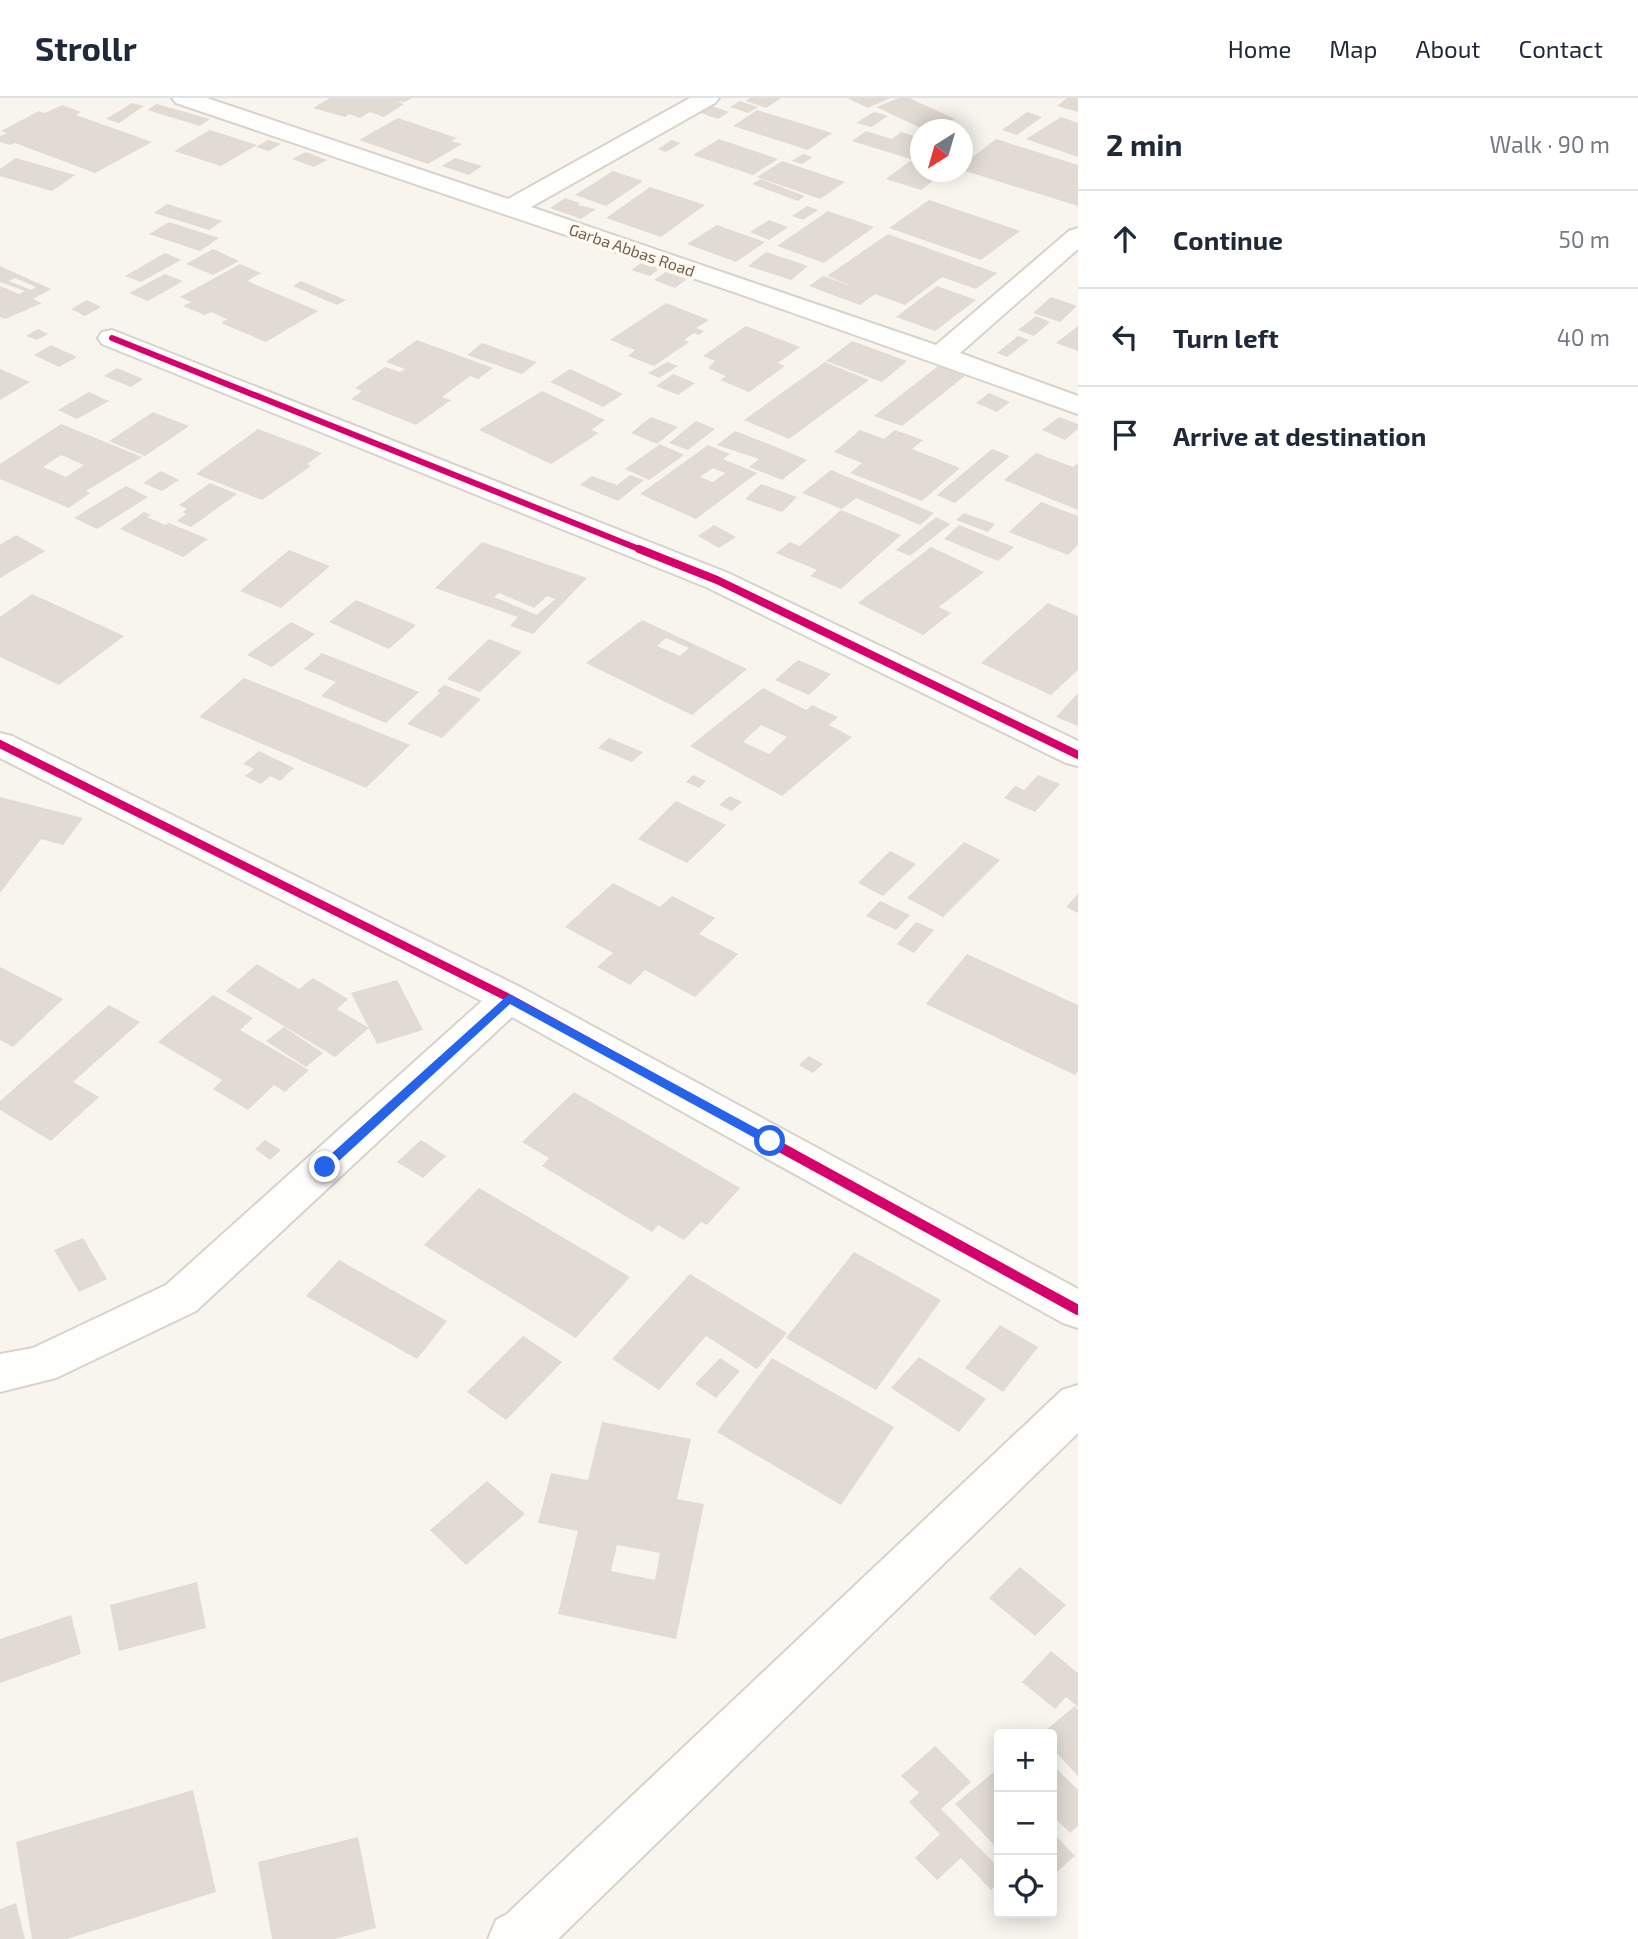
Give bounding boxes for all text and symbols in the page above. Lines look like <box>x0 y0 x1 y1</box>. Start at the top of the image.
text: Strollr <box>35 28 137 68</box>
text: Home <box>1228 34 1291 63</box>
text: Map <box>1329 34 1377 63</box>
text: About <box>1415 34 1481 63</box>
text: Contact <box>1519 34 1603 63</box>
north arrow <box>910 119 973 182</box>
text: 2 min <box>1106 126 1183 162</box>
text: Walk · 90 m <box>1490 130 1610 158</box>
street label: Garba Abbas Road <box>567 219 698 280</box>
icon: ahead <box>1106 220 1144 258</box>
text: Continue <box>1173 224 1283 255</box>
text: 50 m <box>1559 225 1610 253</box>
icon: left <box>1106 318 1144 356</box>
text: Turn left <box>1173 322 1279 353</box>
text: 40 m <box>1557 323 1610 351</box>
icon: arrive <box>1106 416 1144 454</box>
text: Arrive at destination <box>1173 420 1426 451</box>
route start <box>754 1125 785 1156</box>
route end <box>309 1151 340 1182</box>
map controls <box>994 1729 1057 1918</box>
button: + <box>994 1729 1057 1792</box>
button: − <box>994 1792 1057 1855</box>
button: locate <box>994 1855 1057 1918</box>

